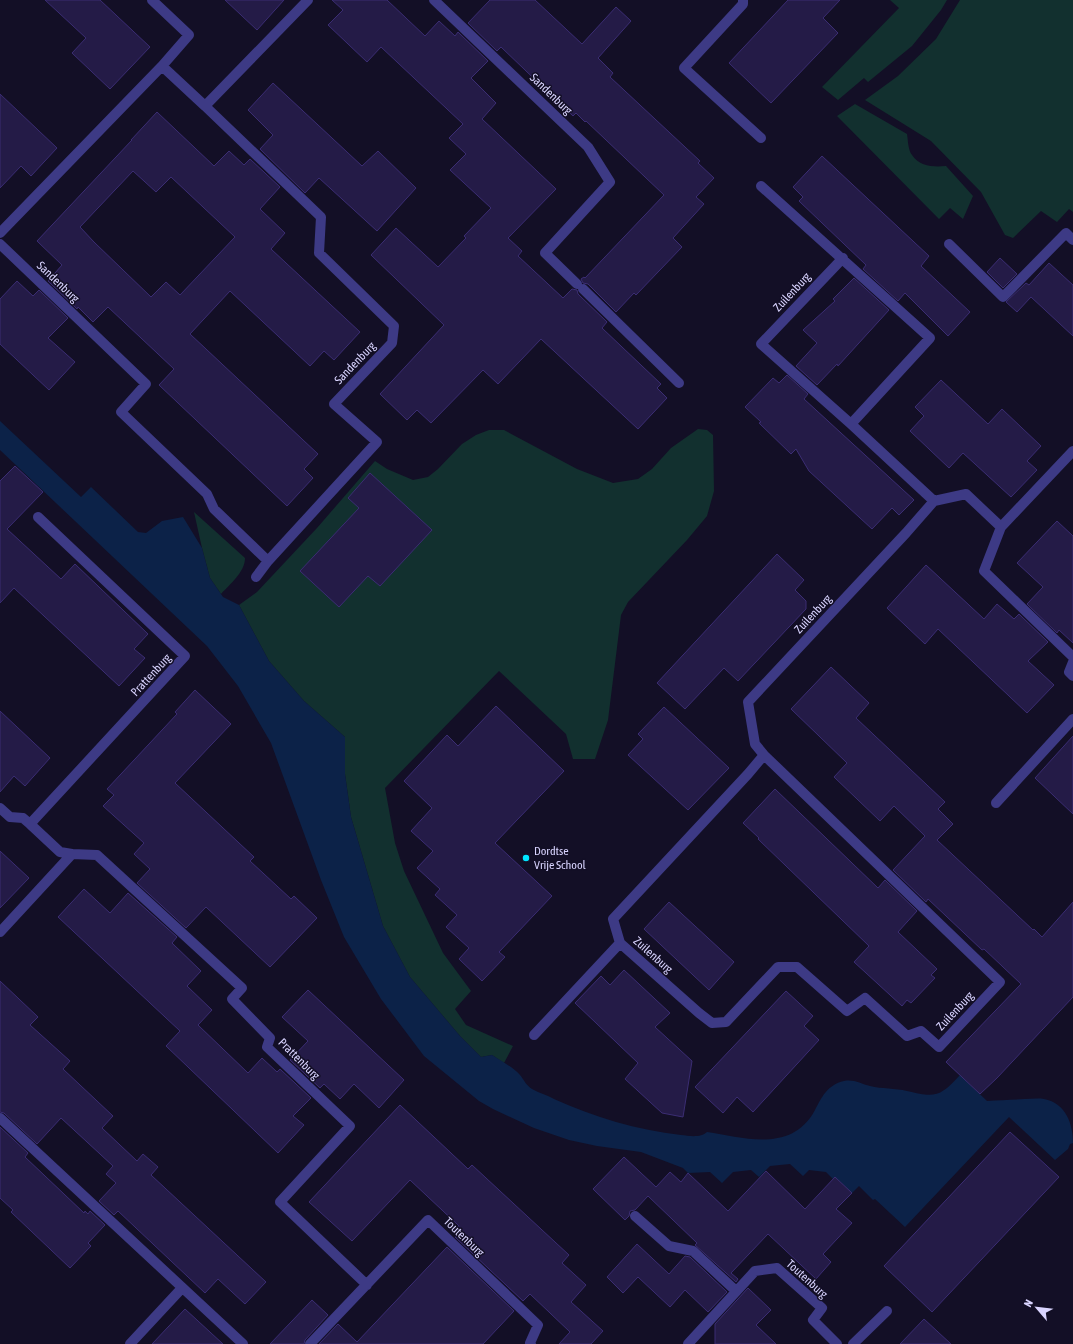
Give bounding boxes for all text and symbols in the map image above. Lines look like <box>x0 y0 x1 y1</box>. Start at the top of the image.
street label: Sandenburg <box>527 70 576 118</box>
street label: Sandenburg <box>34 258 83 306</box>
street label: Zuilenburg <box>770 269 814 314</box>
street label: Sandenburg <box>331 338 379 387</box>
street label: Zuilenburg <box>791 591 835 636</box>
street label: Prattenburg <box>128 650 175 699</box>
place label: Dordtse Vrije School <box>534 844 587 872</box>
marker: Dordtse Vrije School <box>521 853 531 863</box>
street label: Zuilenburg <box>630 934 676 977</box>
street label: Zuilenburg <box>933 988 977 1033</box>
street label: Prattenburg <box>275 1035 323 1083</box>
street label: Toutenburg <box>441 1214 488 1260</box>
street label: Toutenburg <box>784 1257 831 1302</box>
north arrow <box>1017 1288 1057 1328</box>
text: N <box>1021 1298 1035 1309</box>

